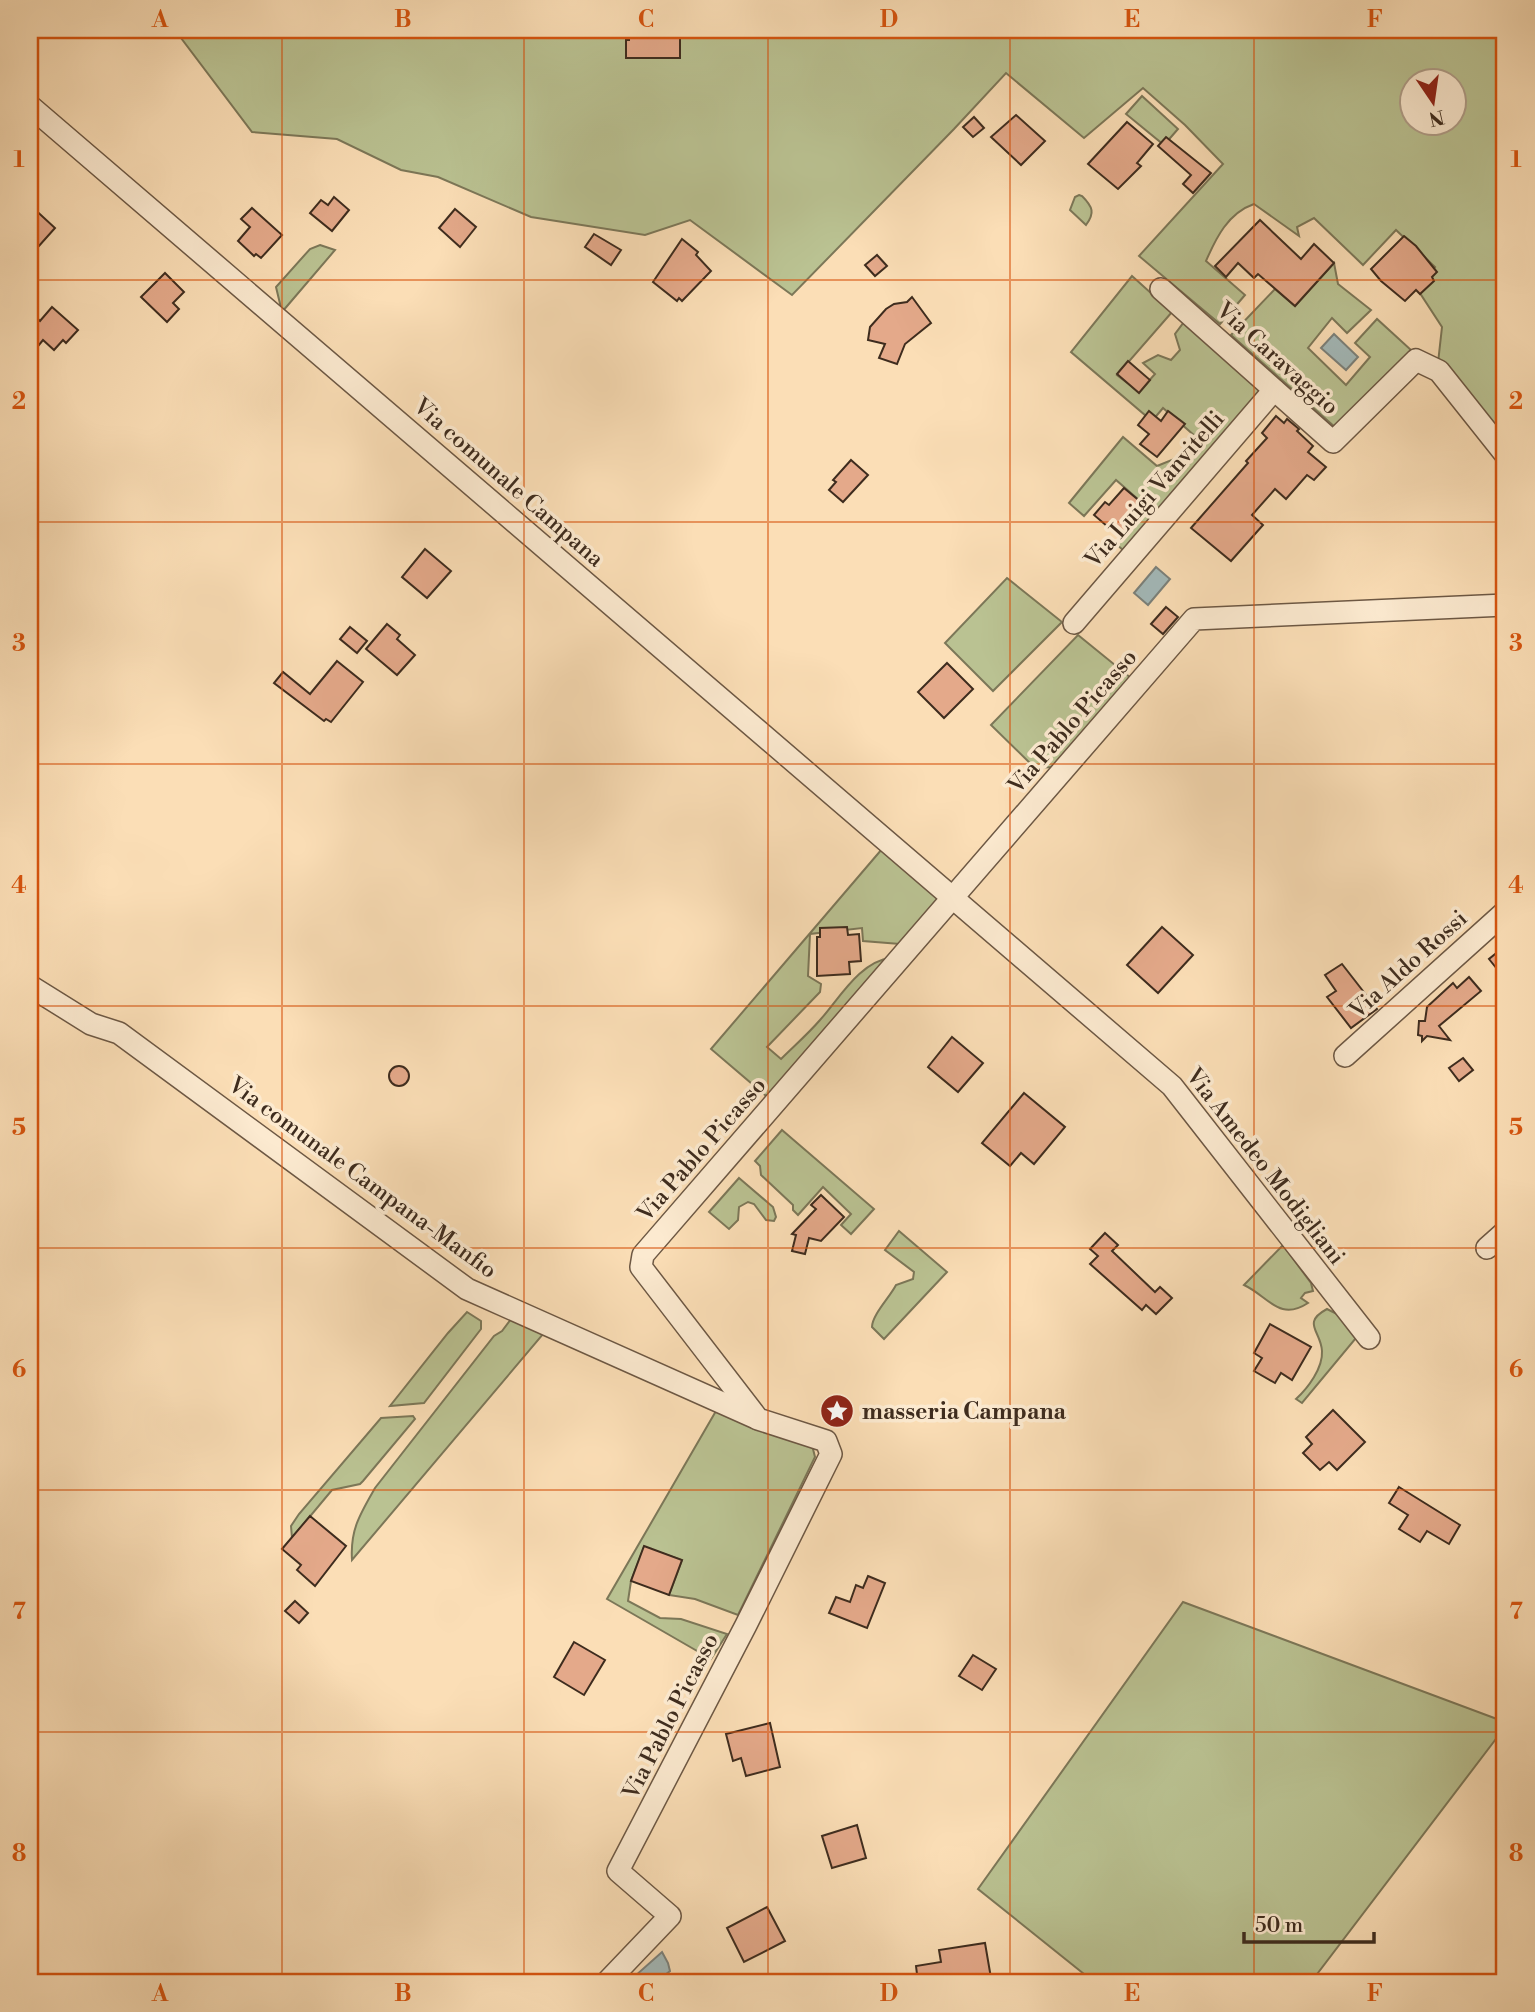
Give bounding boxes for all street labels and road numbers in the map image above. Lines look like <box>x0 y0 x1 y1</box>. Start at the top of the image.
street label: Via Caravaggio <box>1210 296 1344 421</box>
street label: Via comunale Campana <box>407 392 610 573</box>
street label: Via Luigi Vanvitelli <box>1078 406 1230 574</box>
street label: Via Pablo Picasso <box>1002 644 1143 800</box>
street label: Via Aldo Rossi <box>1343 905 1473 1026</box>
street label: Via Amedeo Modigliani <box>1179 1062 1351 1271</box>
street label: Via comunale Campana-Manfio <box>222 1070 502 1285</box>
street label: Via Pablo Picasso <box>631 1072 772 1228</box>
street label: Via Pablo Picasso <box>617 1629 725 1805</box>

